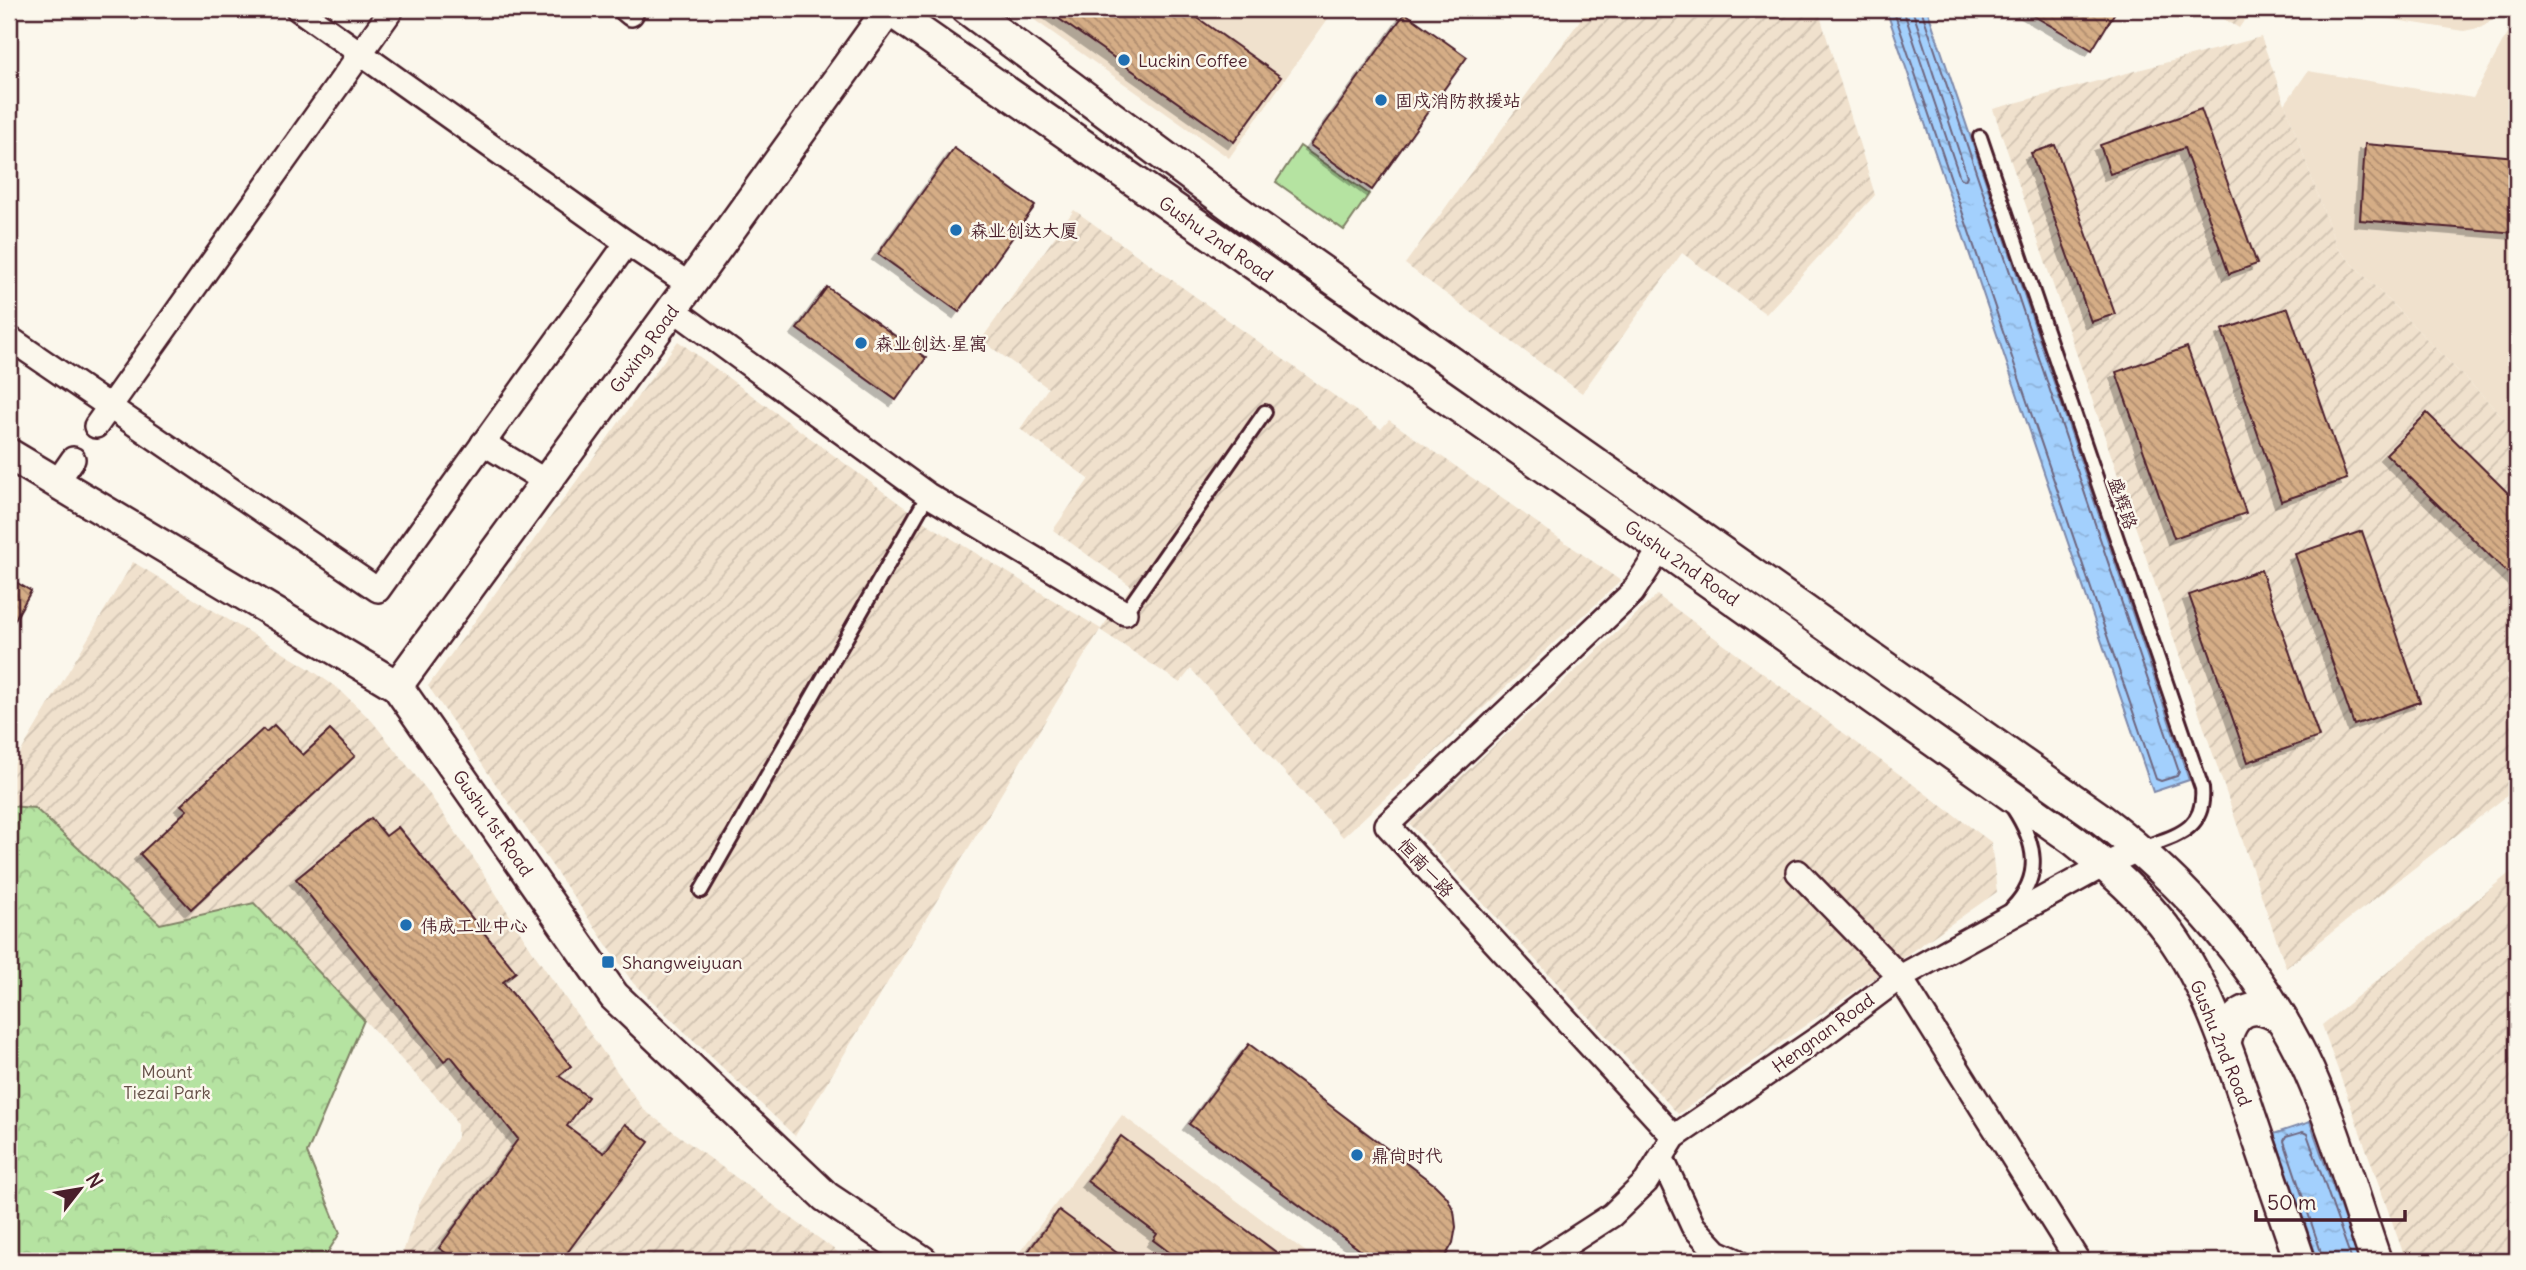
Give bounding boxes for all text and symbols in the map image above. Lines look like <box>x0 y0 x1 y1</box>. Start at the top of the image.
place label: Luckin Coffee <box>1138 49 1247 72</box>
marker: Luckin Coffee <box>1116 52 1132 68</box>
place label: 固戍消防救援站 <box>1395 89 1521 112</box>
marker: 固戍消防救援站 <box>1373 92 1389 108</box>
street label: Gushu 2nd Road <box>1154 191 1278 287</box>
place label: 森业创达大厦 <box>970 219 1078 242</box>
marker: 森业创达大厦 <box>948 222 964 238</box>
street label: Guxing Road <box>604 300 684 398</box>
place label: 森业创达·星寓 <box>875 332 987 355</box>
marker: 森业创达·星寓 <box>853 335 869 351</box>
street label: 盛辉路 <box>2103 474 2143 532</box>
street label: Gushu 2nd Road <box>1620 515 1744 611</box>
street label: Gushu 1st Road <box>448 765 538 881</box>
street label: 恒南一路 <box>1393 834 1459 902</box>
place label: 伟成工业中心 <box>420 914 528 937</box>
marker: 伟成工业中心 <box>398 917 414 933</box>
place label: Shangweiyuan <box>622 951 742 974</box>
marker: Shangweiyuan <box>600 954 616 970</box>
street label: Gushu 2nd Road <box>2185 976 2257 1110</box>
street label: Hengnan Road <box>1767 988 1879 1078</box>
park label: Mount Tiezai Park <box>123 1060 211 1104</box>
place label: 鼎尚时代 <box>1371 1144 1443 1167</box>
marker: 鼎尚时代 <box>1349 1147 1365 1163</box>
north arrow <box>46 1154 116 1224</box>
text: N <box>81 1168 108 1192</box>
scale bar <box>2256 1179 2405 1223</box>
text: 50 m <box>2267 1189 2316 1216</box>

